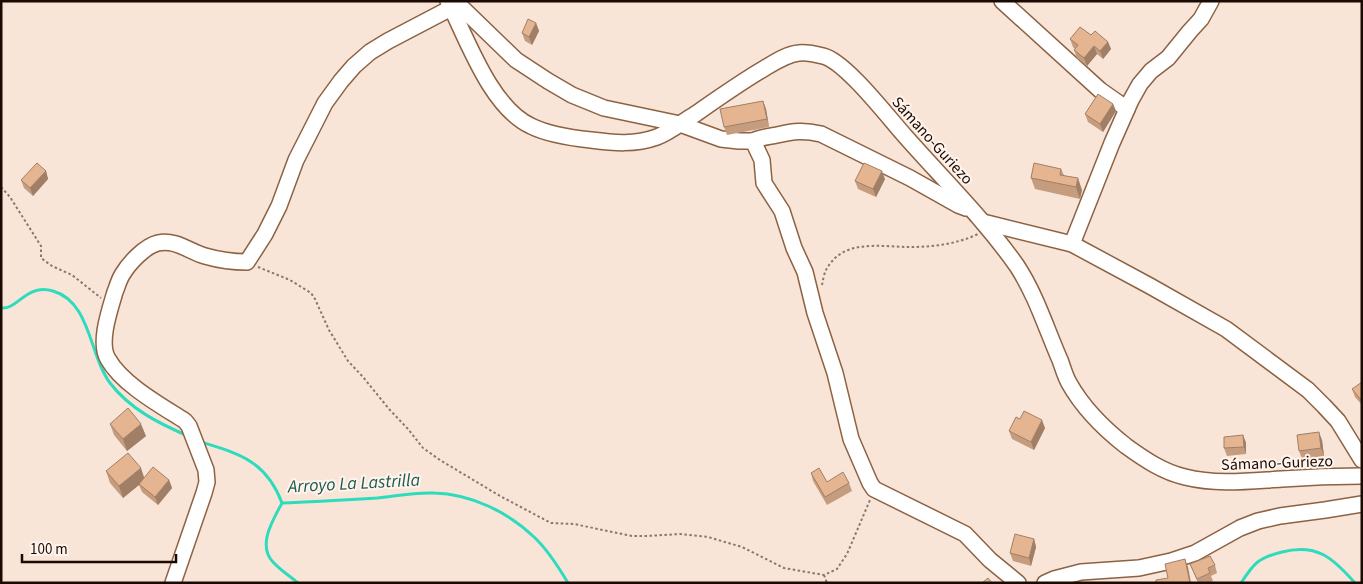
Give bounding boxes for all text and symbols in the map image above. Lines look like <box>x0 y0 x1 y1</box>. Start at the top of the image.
street label: Sámano-Guriezo <box>887 92 978 190</box>
street label: Sámano-Guriezo <box>1221 450 1333 476</box>
water label: Arroyo La Lastrilla <box>286 468 421 499</box>
scale bar <box>22 532 176 564</box>
text: 100 m <box>30 539 68 560</box>

